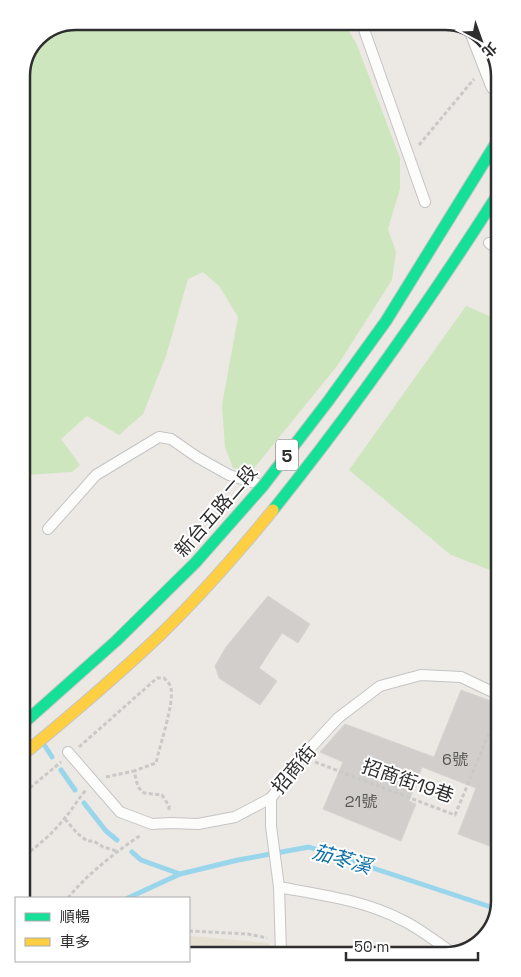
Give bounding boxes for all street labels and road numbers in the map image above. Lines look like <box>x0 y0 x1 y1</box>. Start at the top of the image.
road number: 5 <box>276 440 298 470</box>
street label: 新台五路二段 <box>169 460 263 562</box>
street label: 招商街 <box>266 739 322 799</box>
street label: 招商街19巷 <box>359 754 457 808</box>

